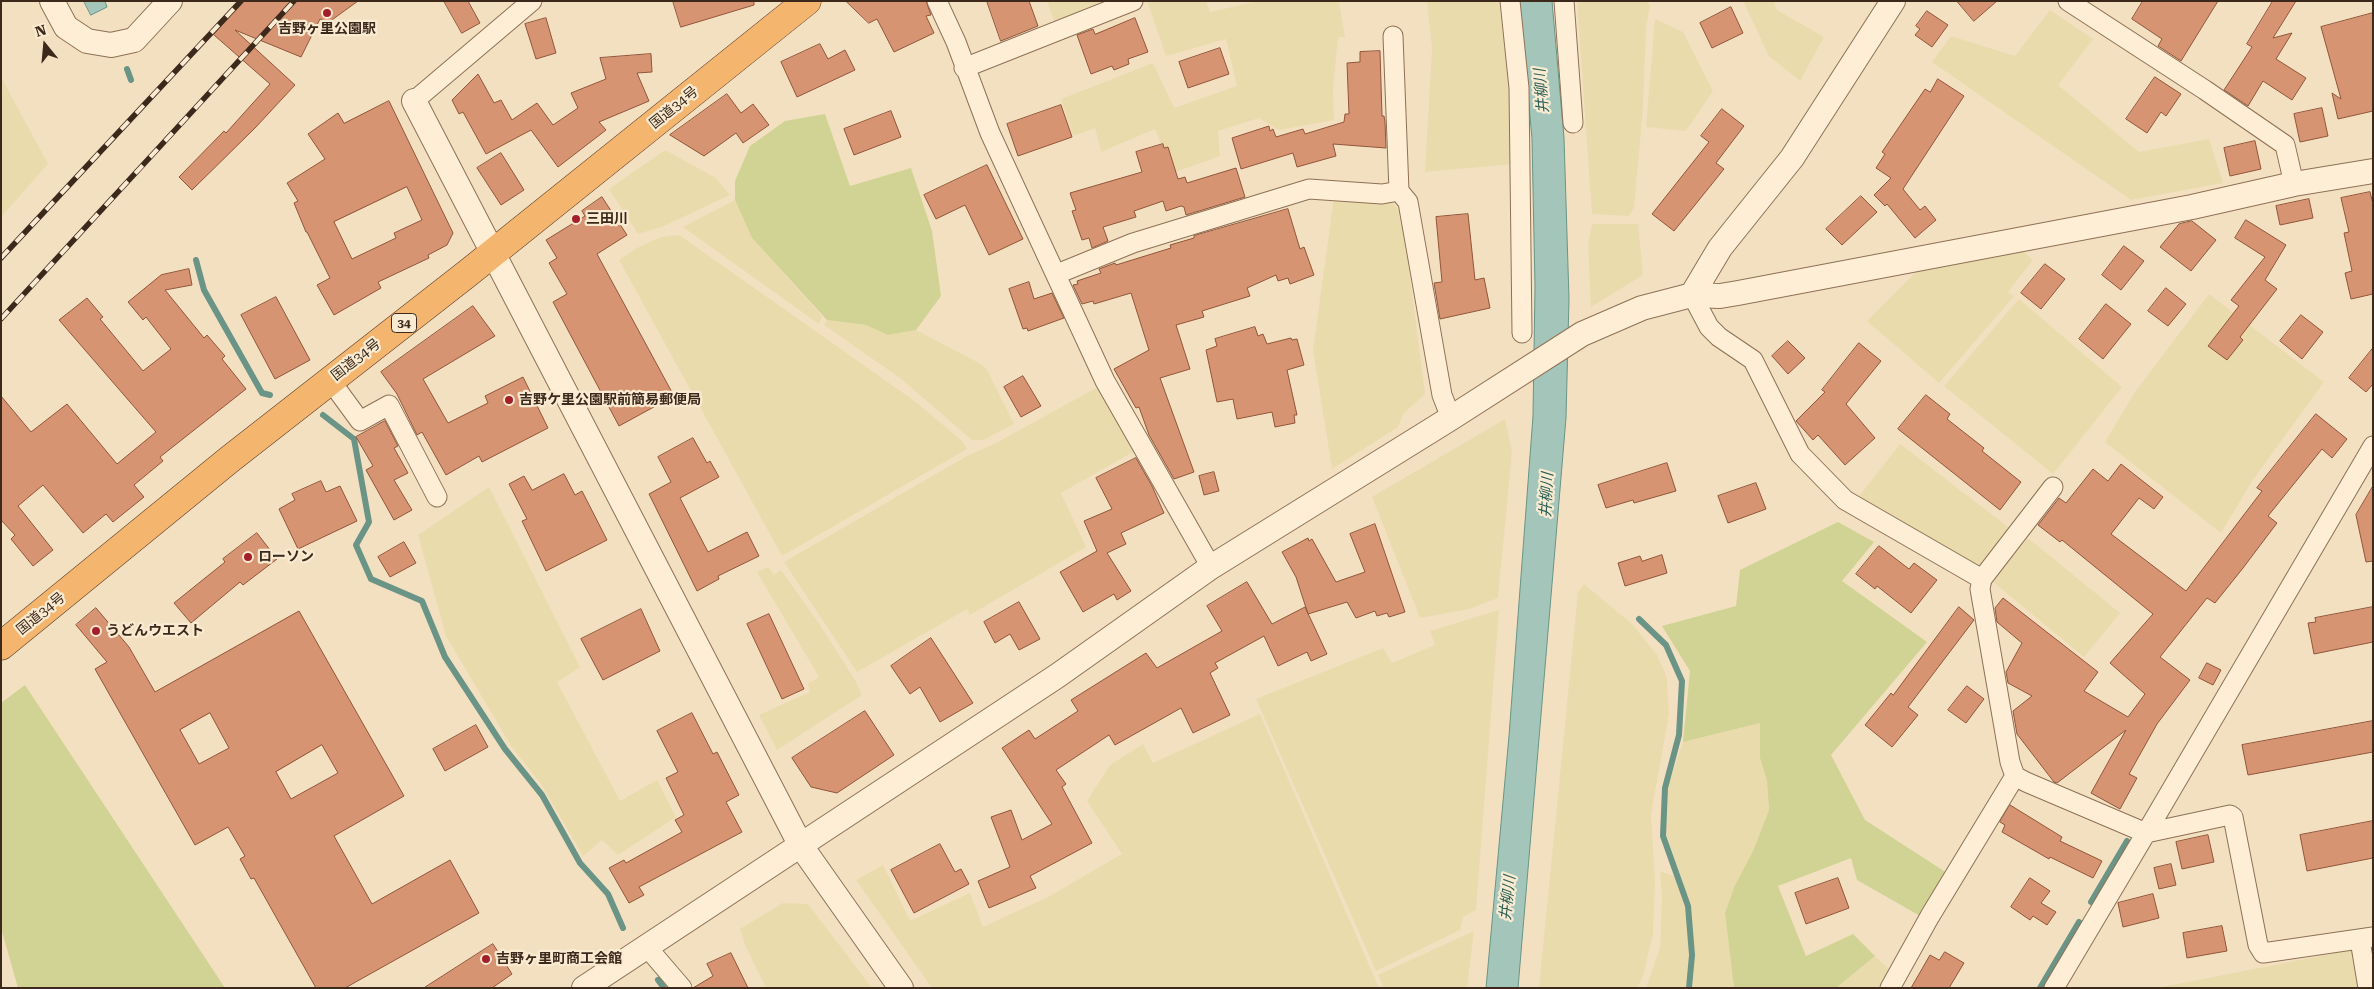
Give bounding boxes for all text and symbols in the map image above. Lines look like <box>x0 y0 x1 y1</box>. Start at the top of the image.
marker: 吉野ヶ里公園駅 <box>321 7 333 19</box>
north arrow <box>20 20 70 70</box>
text: N <box>33 21 48 40</box>
place label: 吉野ヶ里公園駅 <box>278 21 376 37</box>
water label: 井柳川 <box>1531 68 1553 114</box>
street label: 国道34号 <box>646 83 702 133</box>
place label: 三田川 <box>586 211 628 227</box>
marker: 三田川 <box>570 213 582 225</box>
road number: 34 <box>392 314 416 332</box>
street label: 国道34号 <box>328 336 384 384</box>
place label: 吉野ケ里公園駅前簡易郵便局 <box>519 392 701 408</box>
marker: 吉野ケ里公園駅前簡易郵便局 <box>503 394 515 406</box>
water label: 井柳川 <box>1537 472 1557 518</box>
place label: ローソン <box>258 549 314 565</box>
marker: ローソン <box>242 551 254 563</box>
street label: 国道34号 <box>13 589 69 639</box>
place label: うどんウエスト <box>106 623 204 639</box>
marker: うどんウエスト <box>90 625 102 637</box>
water label: 井柳川 <box>1497 875 1519 921</box>
place label: 吉野ヶ里町商工会館 <box>496 951 622 967</box>
marker: 吉野ヶ里町商工会館 <box>480 953 492 965</box>

